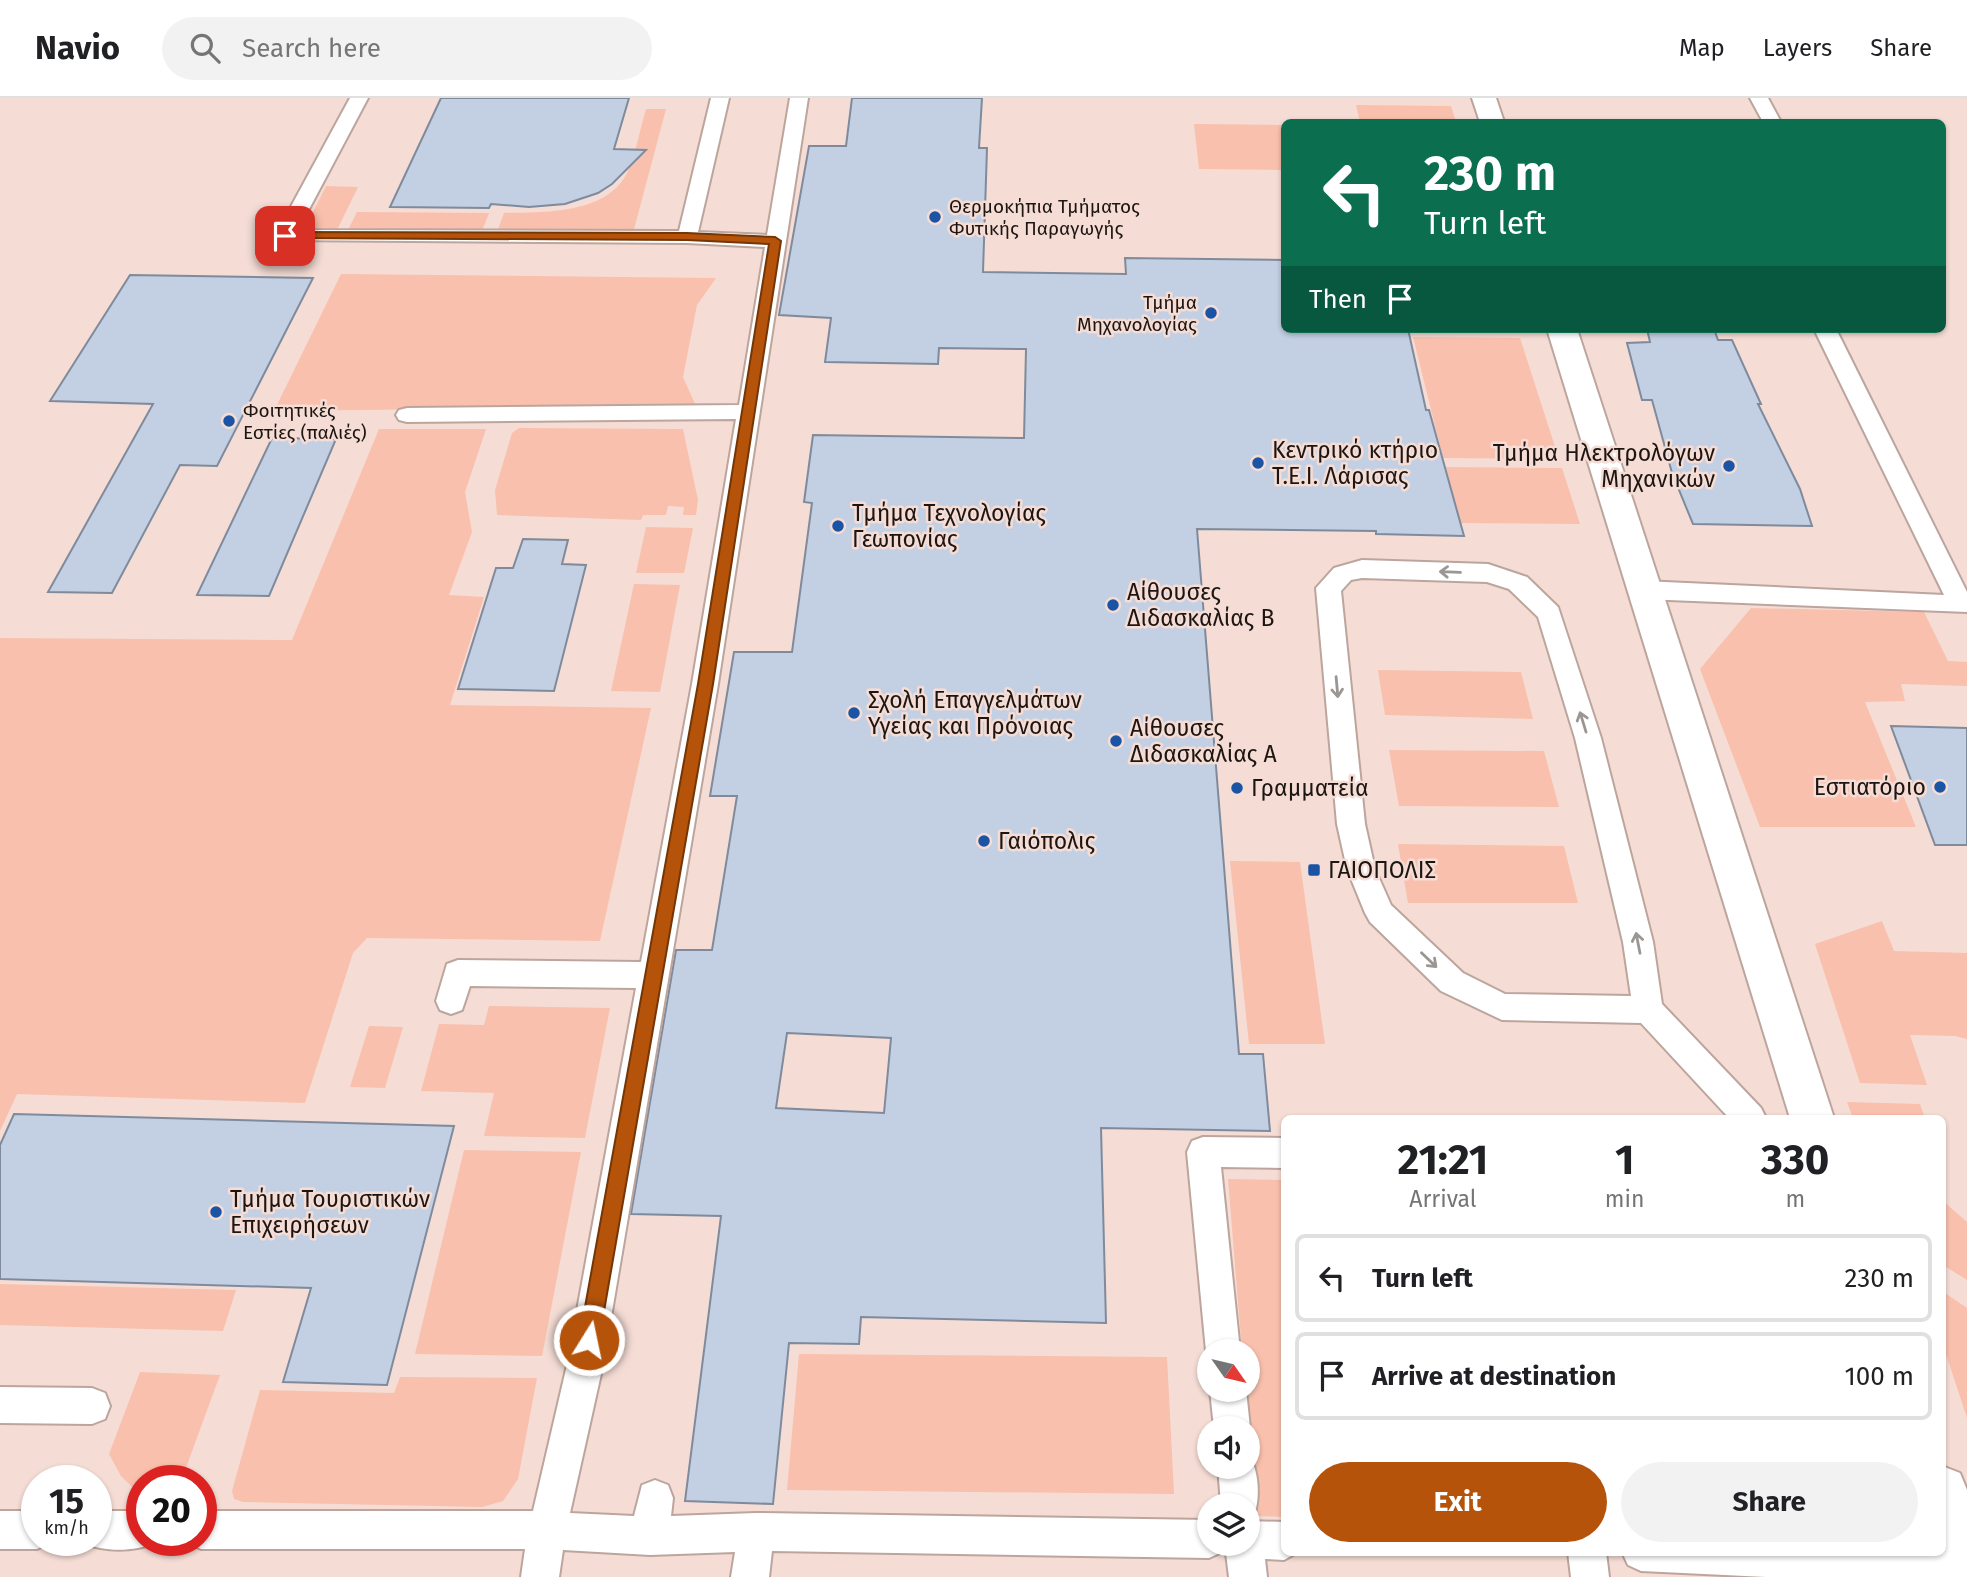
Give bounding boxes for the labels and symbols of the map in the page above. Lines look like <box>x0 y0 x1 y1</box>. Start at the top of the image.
place label: Θερμοκήπια Τμήματος Φυτικής Παραγωγής <box>949 195 1140 240</box>
pin <box>255 206 315 266</box>
marker: Θερμοκήπια Τμήματος Φυτικής Παραγωγής <box>927 209 943 225</box>
place label: Τμήμα Μηχανολογίας <box>1077 291 1197 336</box>
marker: Τμήμα Μηχανολογίας <box>1203 305 1219 321</box>
place label: Φοιτητικές Εστίες (παλιές) <box>243 399 367 444</box>
marker: Φοιτητικές Εστίες (παλιές) <box>221 413 237 429</box>
place label: Κεντρικό κτήριο Τ.Ε.Ι. Λάρισας <box>1272 436 1438 490</box>
place label: Τμήμα Ηλεκτρολόγων Μηχανικών <box>1493 439 1715 493</box>
marker: Κεντρικό κτήριο Τ.Ε.Ι. Λάρισας <box>1250 455 1266 471</box>
marker: Τμήμα Ηλεκτρολόγων Μηχανικών <box>1721 458 1737 474</box>
place label: Τμήμα Τεχνολογίας Γεωπονίας <box>852 499 1046 553</box>
marker: Τμήμα Τεχνολογίας Γεωπονίας <box>830 518 846 534</box>
one-way arrow <box>1438 566 1461 579</box>
place label: Αίθουσες Διδασκαλίας Β <box>1127 578 1274 632</box>
marker: Αίθουσες Διδασκαλίας Β <box>1105 597 1121 613</box>
one-way arrow <box>1331 675 1344 698</box>
place label: Σχολή Επαγγελμάτων Υγείας και Πρόνοιας <box>868 686 1082 740</box>
marker: Σχολή Επαγγελμάτων Υγείας και Πρόνοιας <box>846 705 862 721</box>
one-way arrow <box>1576 712 1588 734</box>
place label: Αίθουσες Διδασκαλίας Α <box>1130 714 1277 768</box>
marker: Αίθουσες Διδασκαλίας Α <box>1108 733 1124 749</box>
place label: Εστιατόριο <box>1814 773 1926 801</box>
place label: Γραμματεία <box>1251 774 1369 802</box>
marker: Εστιατόριο <box>1932 779 1948 795</box>
marker: Γραμματεία <box>1229 780 1245 796</box>
place label: Γαιόπολις <box>998 827 1096 855</box>
marker: Γαιόπολις <box>976 833 992 849</box>
place label: ΓΑΙΟΠΟΛΙΣ <box>1328 856 1436 884</box>
marker: ΓΑΙΟΠΟΛΙΣ <box>1306 862 1322 878</box>
one-way arrow <box>1630 932 1644 955</box>
one-way arrow <box>1421 951 1438 968</box>
place label: Τμήμα Τουριστικών Επιχειρήσεων <box>230 1185 430 1239</box>
marker: Τμήμα Τουριστικών Επιχειρήσεων <box>208 1204 224 1220</box>
position arrow <box>552 1303 626 1377</box>
north arrow <box>1197 1339 1260 1402</box>
speed limit sign: 20 <box>126 1465 217 1556</box>

